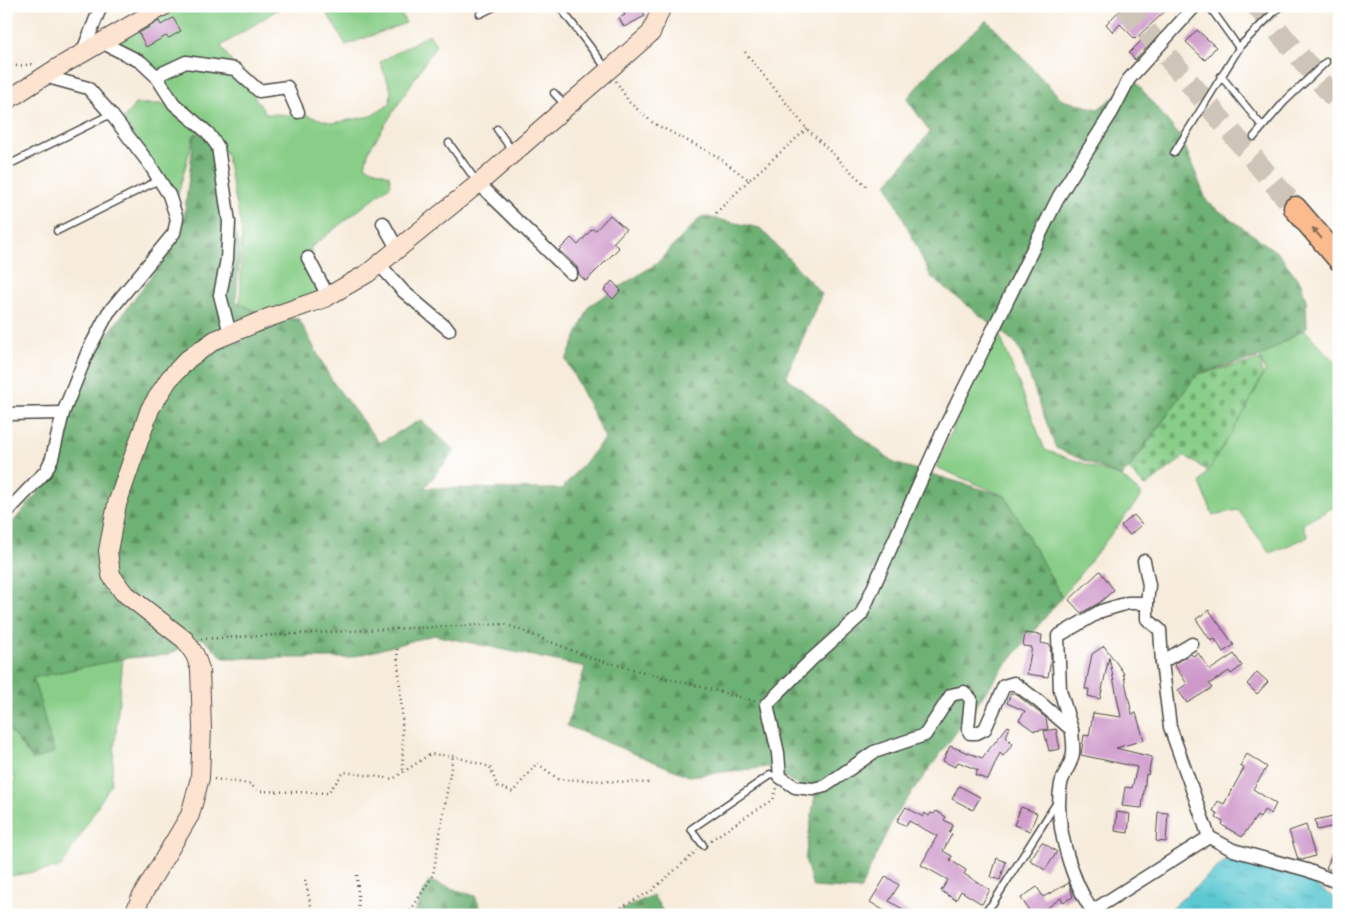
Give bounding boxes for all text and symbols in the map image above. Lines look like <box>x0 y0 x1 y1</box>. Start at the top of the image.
one-way arrow <box>1311 228 1323 240</box>

